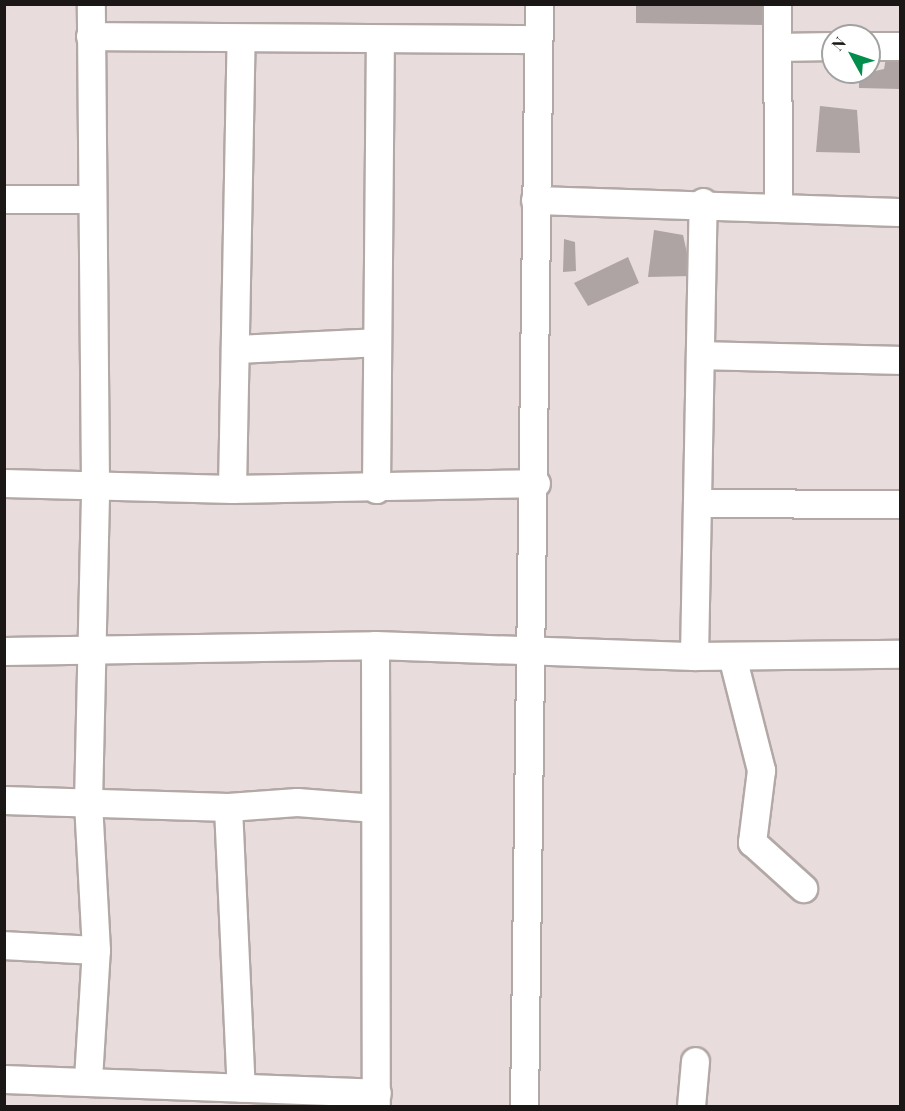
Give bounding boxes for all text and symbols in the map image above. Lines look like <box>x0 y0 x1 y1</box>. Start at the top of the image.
north arrow <box>821 24 881 84</box>
text: N <box>827 32 850 55</box>

